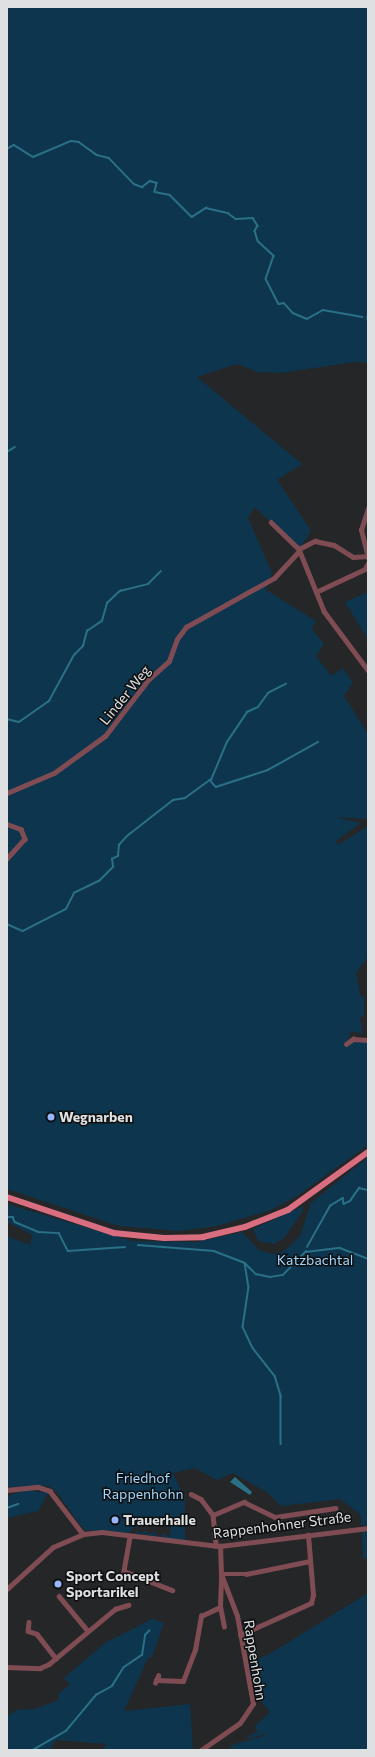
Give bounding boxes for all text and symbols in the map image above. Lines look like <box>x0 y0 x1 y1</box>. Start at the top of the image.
street label: Linder Weg <box>96 662 154 728</box>
place label: Wegnarben <box>59 1109 133 1125</box>
marker: Wegnarben <box>46 1112 56 1122</box>
park label: Katzbachtal <box>277 1252 353 1268</box>
park label: Friedhof Rappenhohn <box>102 1470 184 1502</box>
street label: Rappenhohner Straße <box>212 1508 352 1542</box>
place label: Trauerhalle <box>123 1512 196 1528</box>
marker: Trauerhalle <box>110 1515 120 1525</box>
place label: Sport Concept Sportarikel <box>66 1568 160 1600</box>
marker: Sport Concept Sportarikel <box>53 1579 63 1589</box>
street label: Rappenhohn <box>240 1619 270 1701</box>

